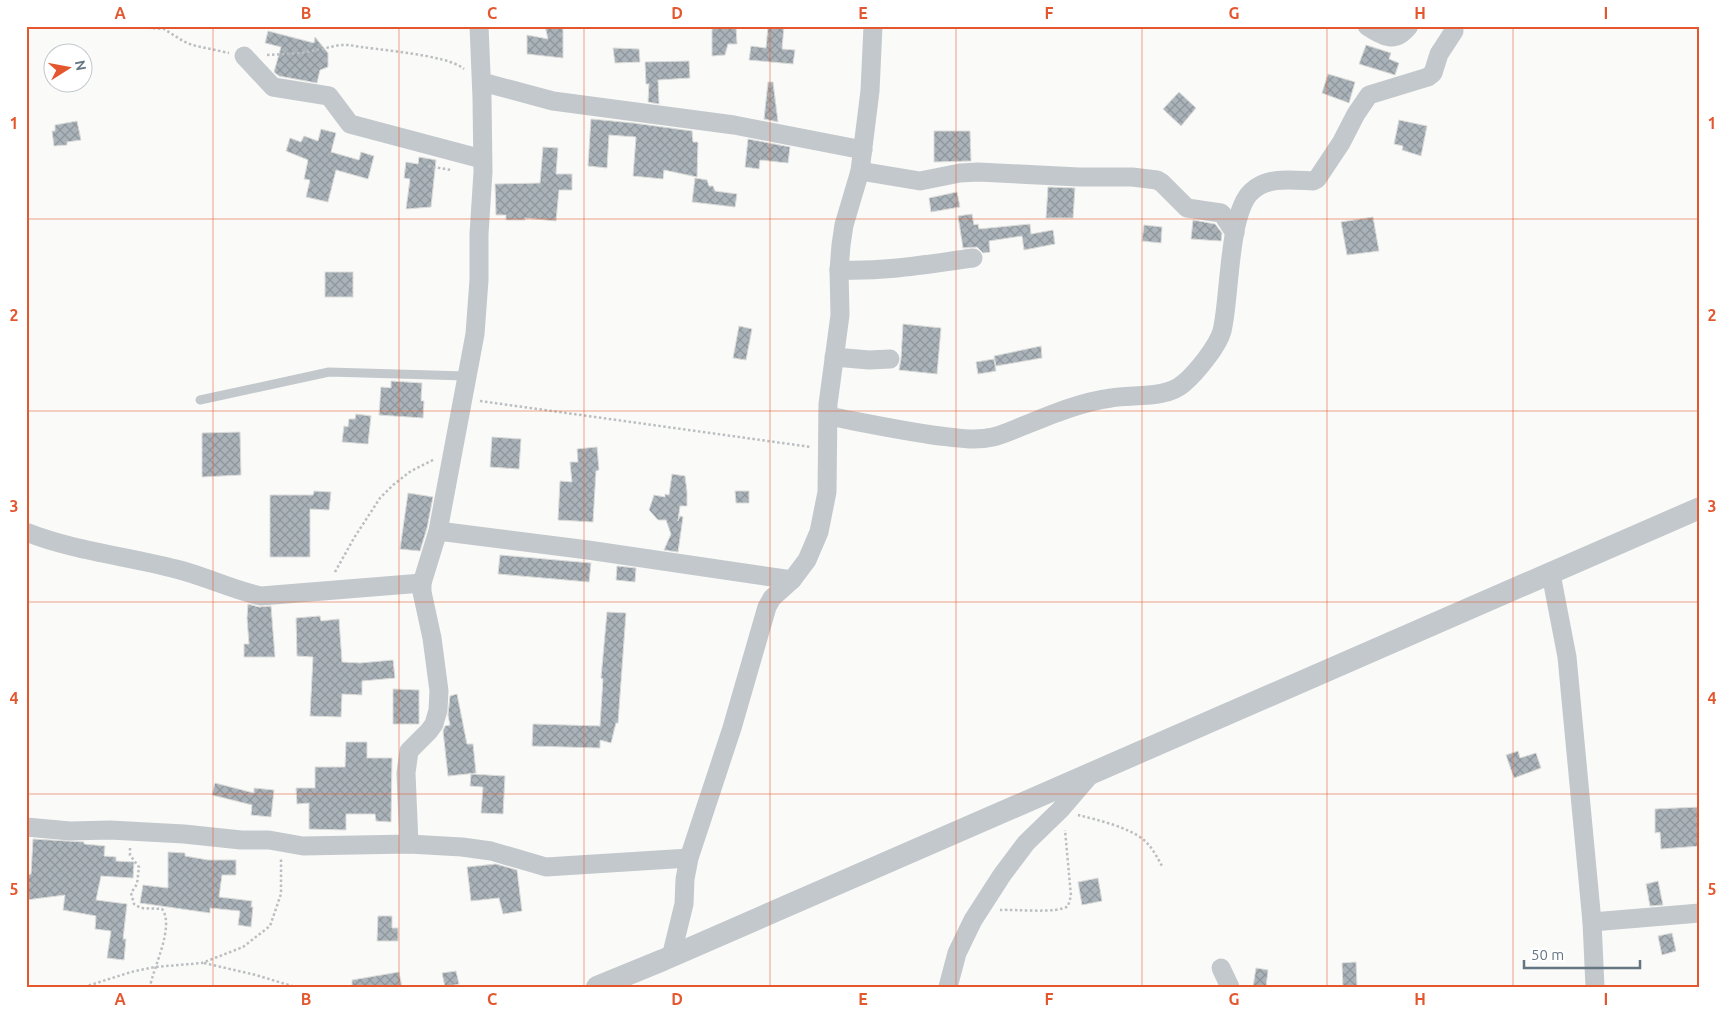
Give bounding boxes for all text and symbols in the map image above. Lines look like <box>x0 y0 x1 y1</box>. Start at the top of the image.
text: A <box>114 4 126 22</box>
text: B <box>301 4 311 22</box>
text: C <box>487 4 497 22</box>
text: D <box>671 4 683 22</box>
text: E <box>858 4 868 22</box>
text: F <box>1045 4 1054 22</box>
text: G <box>1228 4 1240 22</box>
text: H <box>1414 4 1426 22</box>
text: I <box>1604 4 1608 22</box>
north arrow <box>42 42 92 92</box>
text: N <box>72 59 90 72</box>
text: 1 <box>9 114 19 132</box>
text: 1 <box>1707 114 1717 132</box>
text: 2 <box>9 306 19 324</box>
text: 2 <box>1707 306 1717 324</box>
text: 3 <box>9 497 19 515</box>
text: 3 <box>1707 497 1717 515</box>
text: 4 <box>9 689 19 707</box>
text: 4 <box>1707 689 1717 707</box>
text: 5 <box>9 880 19 898</box>
text: 5 <box>1707 880 1717 898</box>
scale bar <box>1524 938 1640 970</box>
text: 50 m <box>1531 946 1564 963</box>
text: A <box>114 990 126 1008</box>
text: B <box>301 990 311 1008</box>
text: C <box>487 990 497 1008</box>
text: D <box>671 990 683 1008</box>
text: E <box>858 990 868 1008</box>
text: F <box>1045 990 1054 1008</box>
text: G <box>1228 990 1240 1008</box>
text: H <box>1414 990 1426 1008</box>
text: I <box>1604 990 1608 1008</box>

